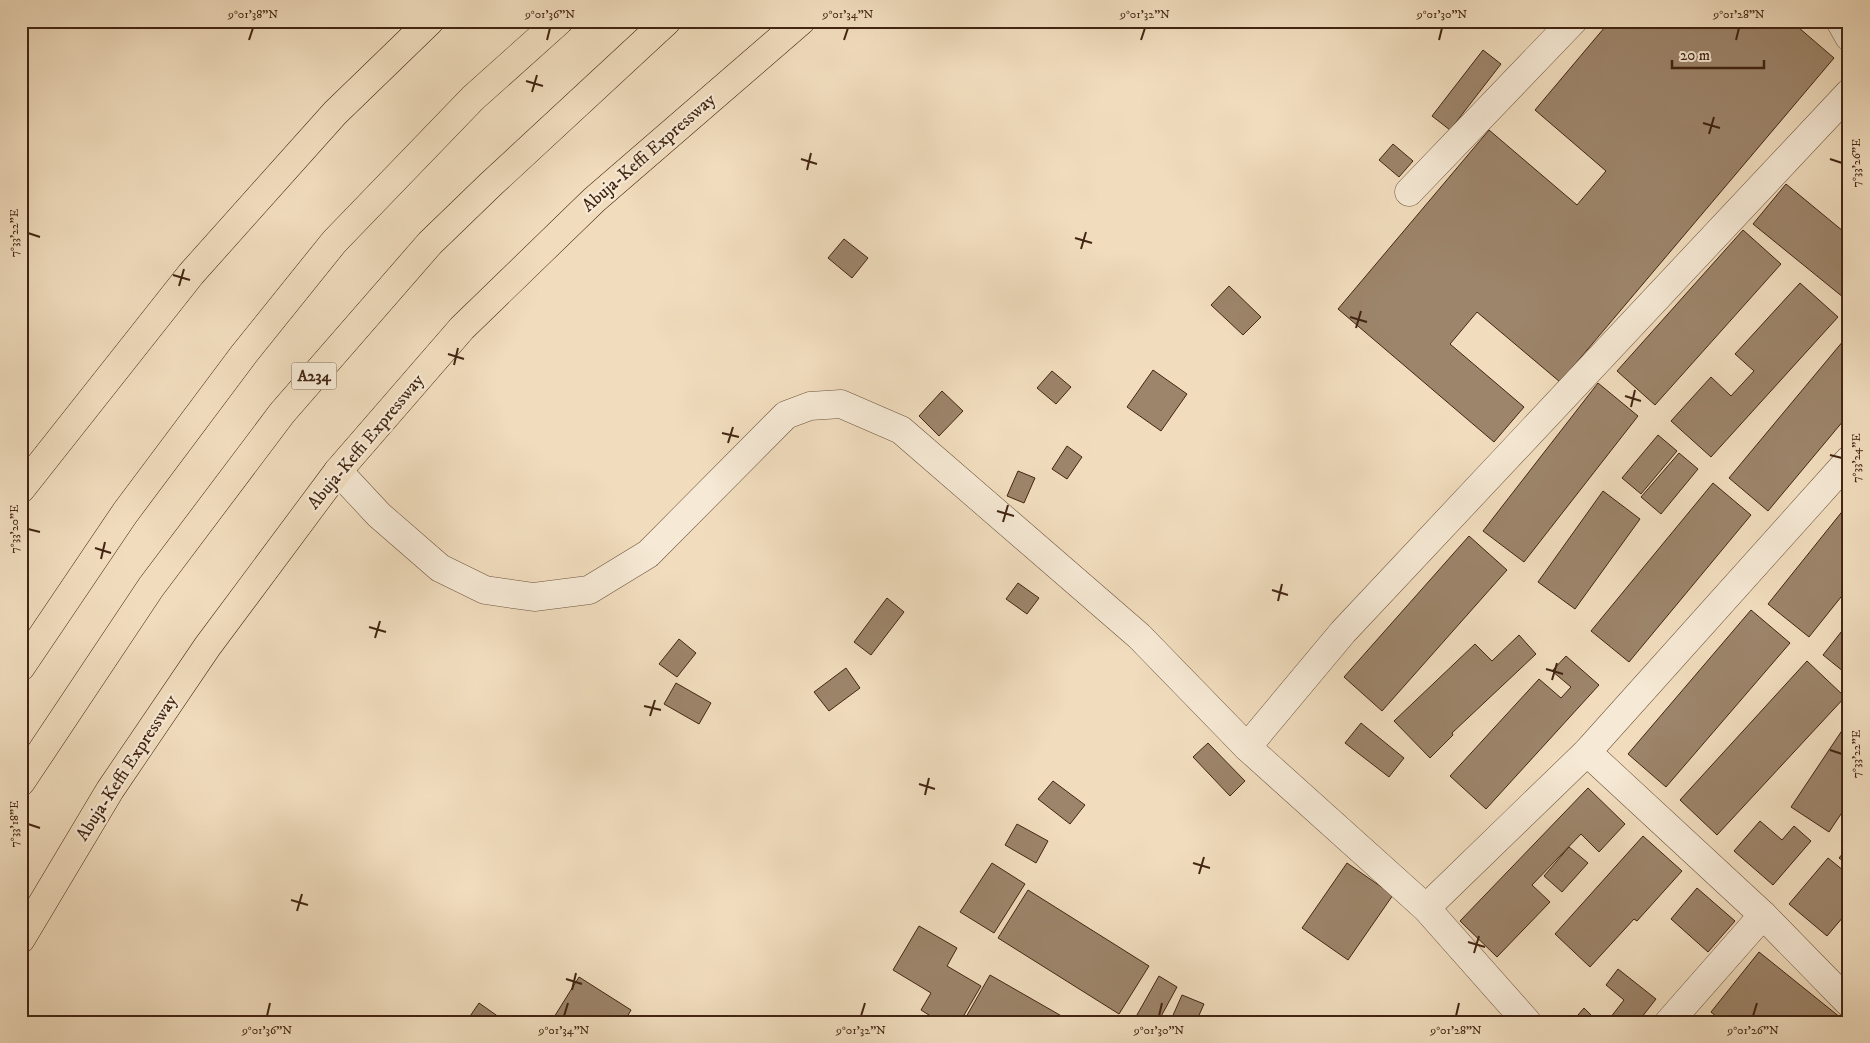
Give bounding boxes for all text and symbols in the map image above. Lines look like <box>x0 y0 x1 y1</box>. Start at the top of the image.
text: 9°01'38"N <box>227 7 278 22</box>
text: 9°01'36"N <box>524 7 575 22</box>
text: 9°01'34"N <box>822 7 874 22</box>
text: 9°01'32"N <box>1119 7 1170 22</box>
text: 9°01'30"N <box>1416 7 1467 22</box>
text: 9°01'28"N <box>1712 7 1765 22</box>
scale bar <box>1672 38 1765 70</box>
text: 20 m <box>1680 46 1710 65</box>
street label: Abuja-Keffi Expressway <box>578 89 721 217</box>
text: 7°33'26"E <box>1849 138 1864 187</box>
text: 7°33'22"E <box>7 208 22 257</box>
road number: A234 <box>292 362 336 390</box>
street label: Abuja-Keffi Expressway <box>303 369 429 514</box>
text: 7°33'24"E <box>1849 433 1864 483</box>
text: 7°33'20"E <box>7 504 22 554</box>
street label: Abuja-Keffi Expressway <box>71 690 183 845</box>
text: 7°33'22"E <box>1849 729 1864 778</box>
text: 7°33'18"E <box>7 800 22 848</box>
text: 9°01'36"N <box>241 1023 292 1038</box>
text: 9°01'34"N <box>538 1023 590 1038</box>
text: 9°01'32"N <box>835 1023 886 1038</box>
text: 9°01'30"N <box>1133 1023 1184 1038</box>
text: 9°01'28"N <box>1429 1023 1482 1038</box>
text: 9°01'26"N <box>1726 1023 1779 1038</box>

